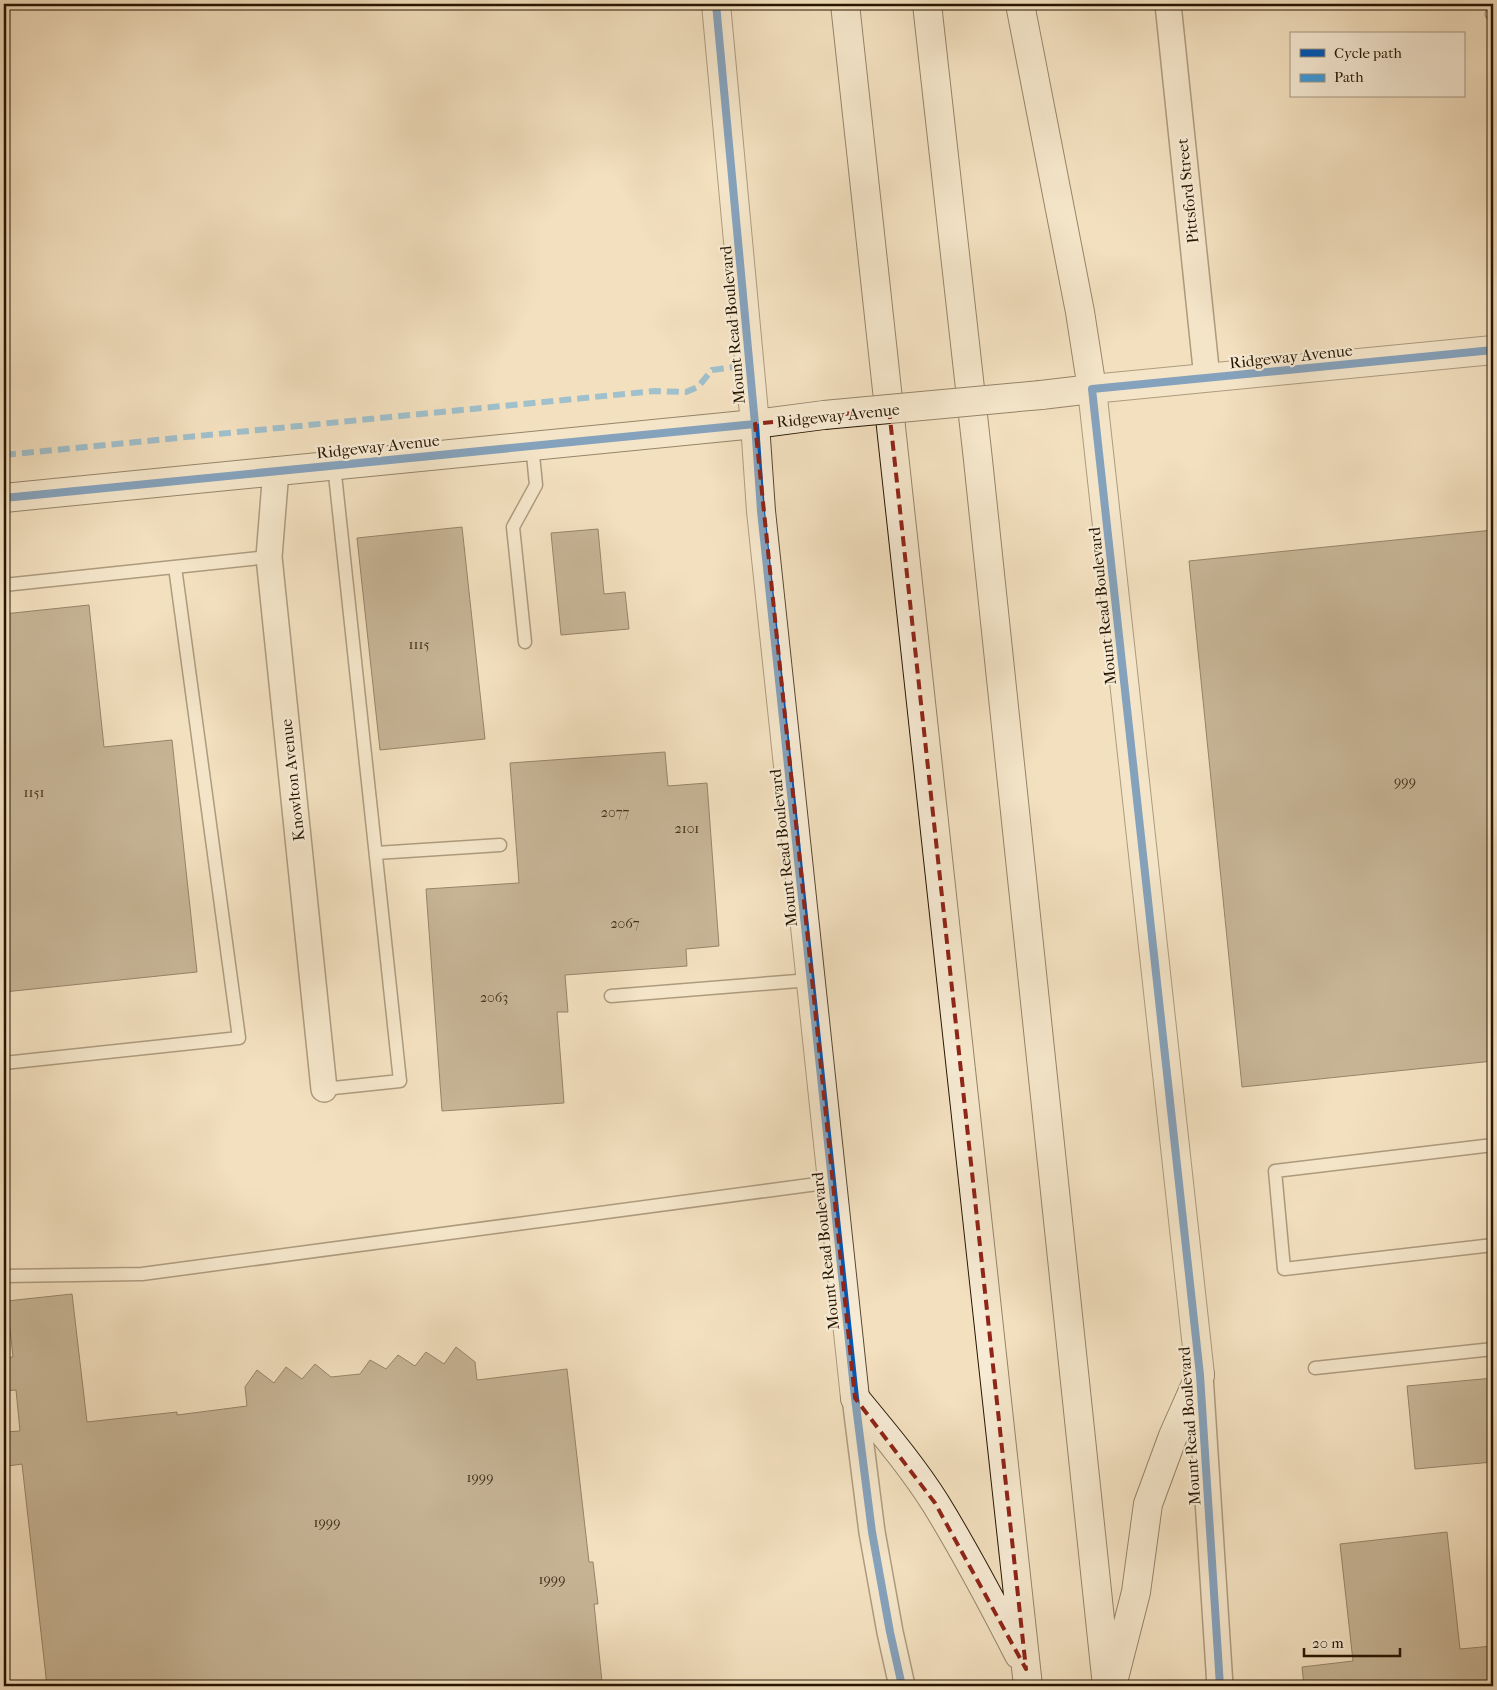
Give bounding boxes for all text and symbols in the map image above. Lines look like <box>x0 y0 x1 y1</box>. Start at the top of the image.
legend <box>1290 32 1464 98</box>
text: Cycle path <box>1334 44 1402 62</box>
text: Path <box>1334 68 1364 86</box>
street label: Pittsford Street <box>1173 137 1202 244</box>
street label: Mount Read Boulevard <box>716 245 749 405</box>
street label: Ridgeway Avenue <box>1229 341 1354 372</box>
street label: Ridgeway Avenue <box>776 400 901 431</box>
street label: Ridgeway Avenue <box>316 431 441 462</box>
street label: Mount Read Boulevard <box>1085 526 1120 686</box>
house number: 1115 <box>409 636 430 653</box>
street label: Knowlton Avenue <box>277 718 308 842</box>
street label: Mount Read Boulevard <box>766 768 801 928</box>
house number: 999 <box>1394 773 1416 790</box>
house number: 1151 <box>24 784 45 801</box>
house number: 2077 <box>601 804 629 821</box>
house number: 2101 <box>675 820 699 837</box>
house number: 2067 <box>610 915 640 932</box>
house number: 2063 <box>480 989 508 1006</box>
street label: Mount Read Boulevard <box>808 1171 843 1331</box>
street label: Mount Read Boulevard <box>1174 1346 1205 1506</box>
house number: 1999 <box>466 1469 494 1486</box>
house number: 1999 <box>313 1514 341 1531</box>
house number: 1999 <box>538 1571 566 1588</box>
scale bar <box>1304 1625 1401 1657</box>
text: 20 m <box>1312 1634 1344 1652</box>

